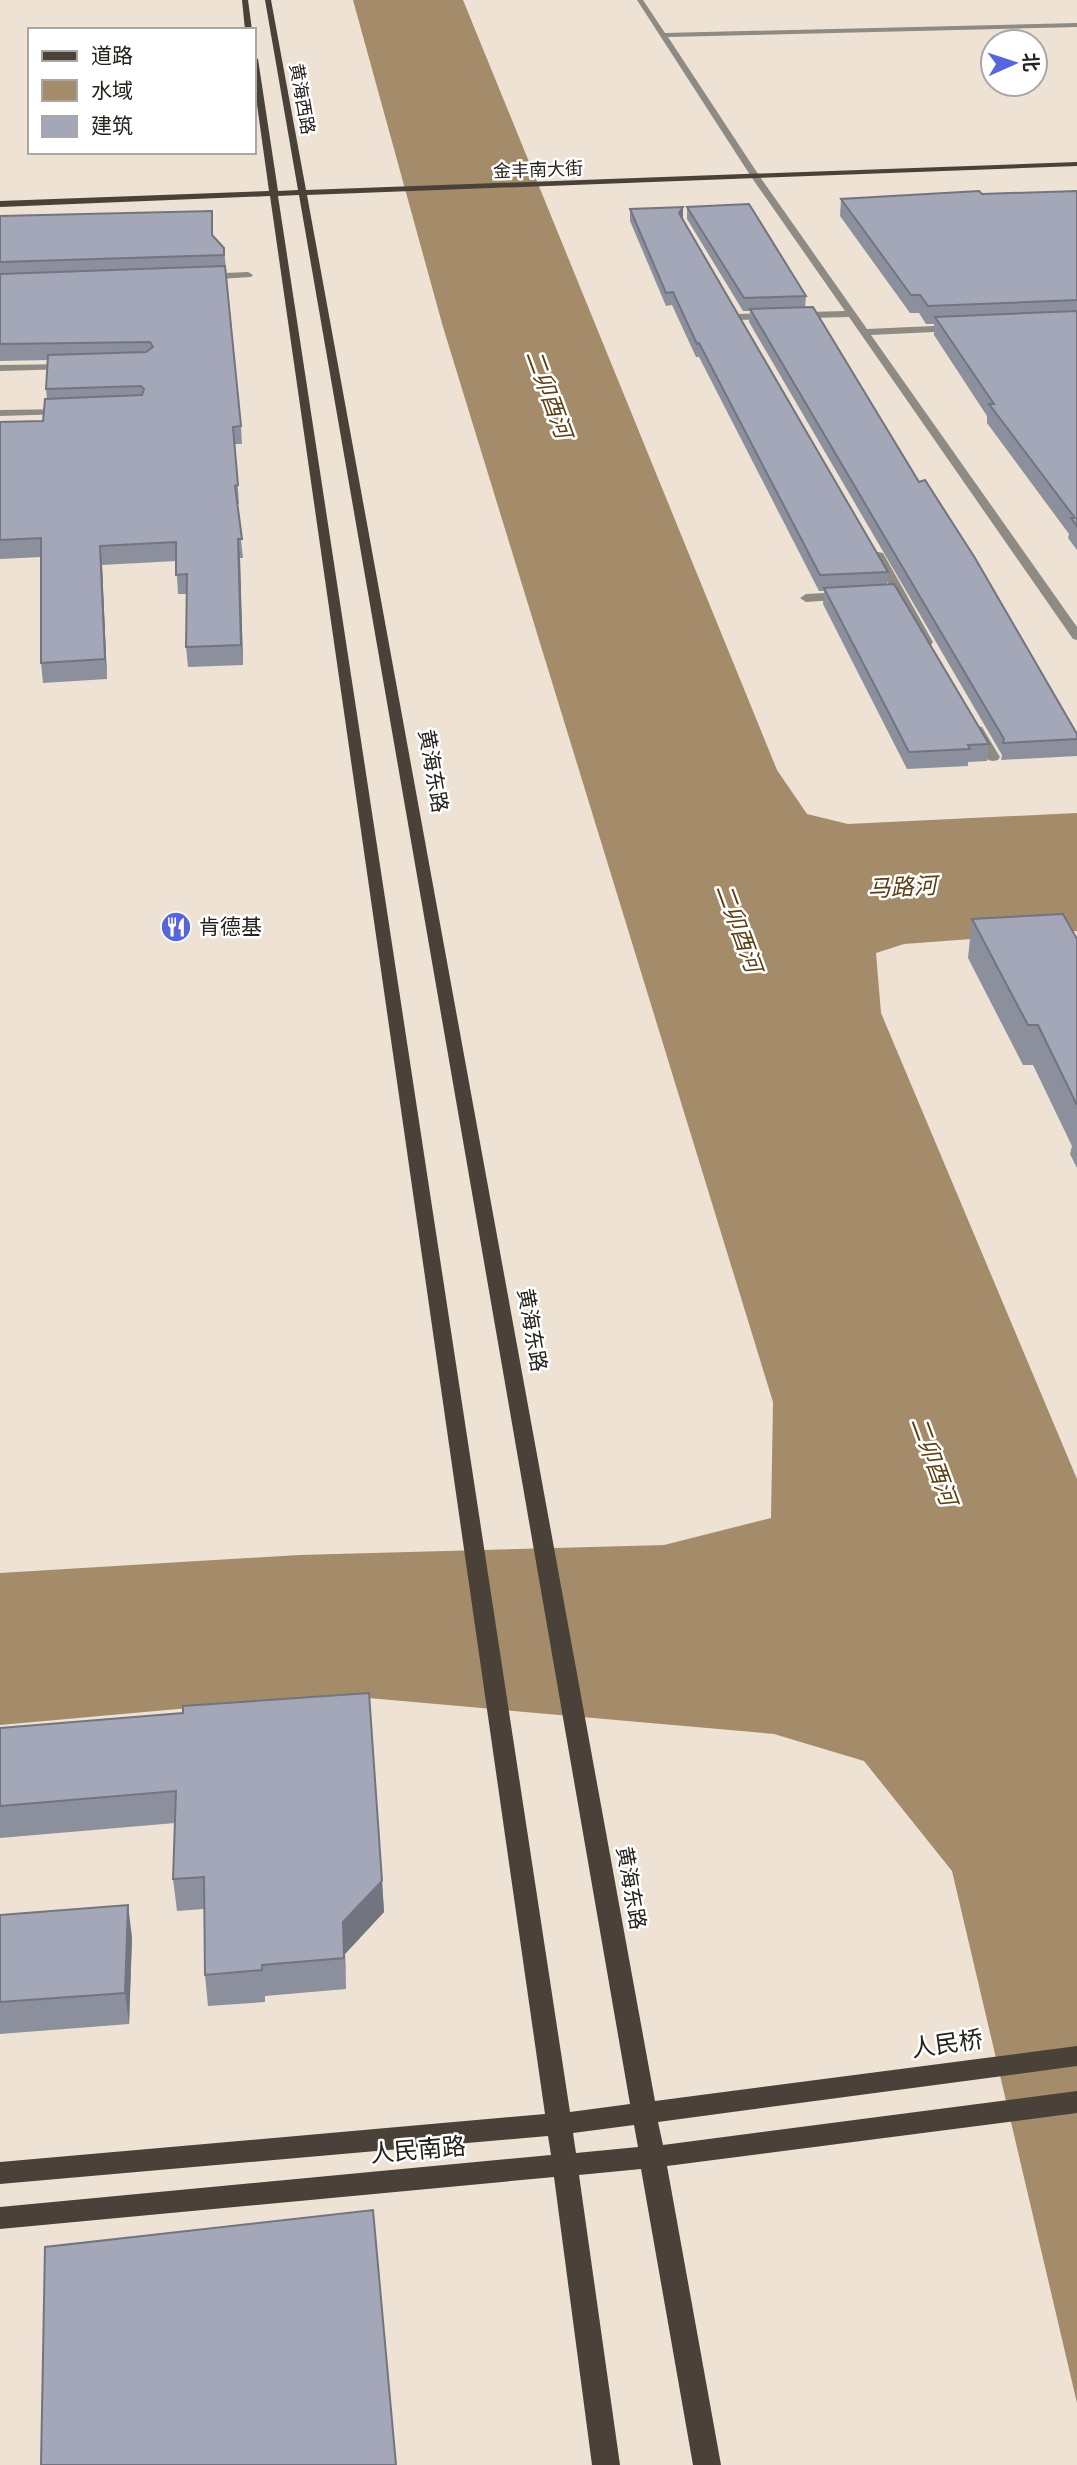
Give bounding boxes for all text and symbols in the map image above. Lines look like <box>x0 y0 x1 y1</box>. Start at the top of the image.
legend <box>28 28 256 154</box>
north arrow <box>979 28 1049 98</box>
text: 道路 <box>91 44 133 71</box>
text: 北 <box>1016 52 1041 72</box>
street label: 黄海西路 <box>283 62 318 137</box>
text: 水域 <box>91 79 133 106</box>
text: 建筑 <box>91 114 133 141</box>
street label: 金丰南大街 <box>493 158 583 185</box>
water label: 二卯酉河 <box>517 347 577 447</box>
street label: 黄海东路 <box>411 728 452 815</box>
water label: 马路河 <box>867 873 941 906</box>
water label: 二卯酉河 <box>707 881 767 981</box>
restaurant icon: 肯德基 <box>159 910 193 944</box>
place label: 肯德基 <box>199 915 262 942</box>
street label: 黄海东路 <box>510 1287 551 1374</box>
water label: 二卯酉河 <box>902 1414 962 1514</box>
street label: 黄海东路 <box>609 1845 650 1932</box>
street label: 人民桥 <box>910 2026 985 2066</box>
street label: 人民南路 <box>369 2133 467 2171</box>

